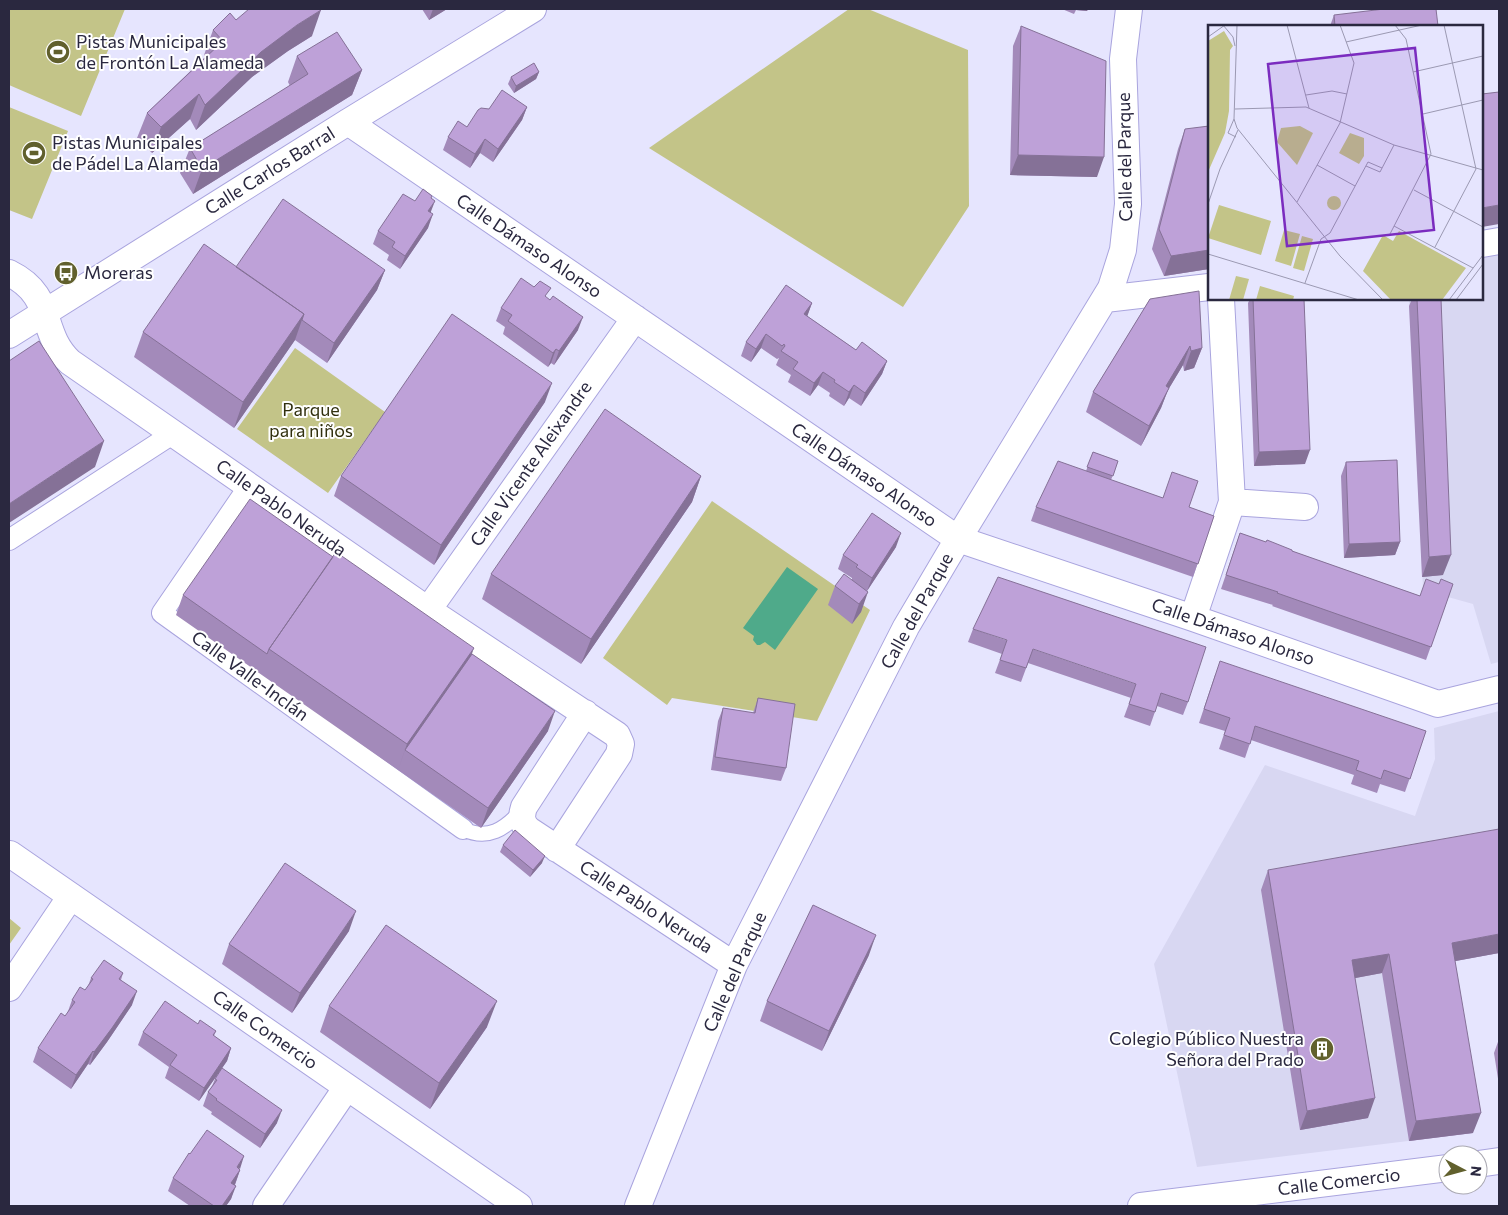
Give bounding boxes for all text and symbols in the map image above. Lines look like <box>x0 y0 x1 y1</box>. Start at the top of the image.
inset map <box>1208 25 1483 300</box>
place label: Pistas Municipales de Frontón La Alameda <box>76 30 264 73</box>
sports icon: Pistas Municipales de Frontón La Alameda <box>45 39 71 65</box>
street label: Calle del Parque <box>1112 92 1136 222</box>
street label: Calle Carlos Barral <box>201 121 338 219</box>
place label: Pistas Municipales de Pádel La Alameda <box>52 131 218 174</box>
sports icon: Pistas Municipales de Pádel La Alameda <box>21 140 47 166</box>
street label: Calle Dámaso Alonso <box>453 188 607 302</box>
bus stop icon: Moreras <box>53 260 79 286</box>
place label: Moreras <box>84 261 153 283</box>
street label: Calle Vicente Aleixandre <box>465 376 596 550</box>
park label: Parque para niños <box>269 398 353 441</box>
street label: Calle Dámaso Alonso <box>788 417 942 531</box>
street label: Calle Pablo Neruda <box>212 454 351 560</box>
street label: Calle del Parque <box>875 549 957 672</box>
street label: Calle Dámaso Alonso <box>1149 593 1318 669</box>
street label: Calle Valle-Inclán <box>188 625 313 725</box>
street label: Calle Pablo Neruda <box>576 855 717 957</box>
street label: Calle del Parque <box>698 908 770 1035</box>
street label: Calle Comercio <box>209 985 322 1074</box>
place label: Colegio Público Nuestra Señora del Prado <box>1109 1027 1304 1070</box>
building icon: Colegio Público Nuestra Señora del Prado <box>1309 1036 1335 1062</box>
north arrow <box>1438 1145 1488 1195</box>
street label: Calle Comercio <box>1276 1163 1401 1199</box>
text: N <box>1467 1165 1485 1178</box>

